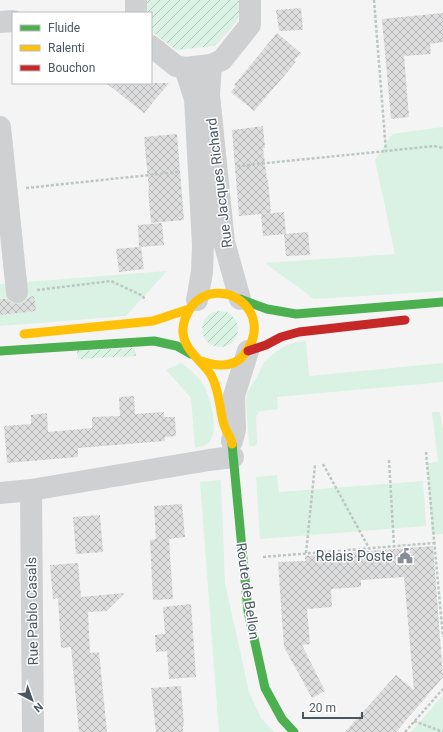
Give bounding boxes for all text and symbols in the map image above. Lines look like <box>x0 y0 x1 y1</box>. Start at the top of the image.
legend <box>12 12 152 84</box>
text: Fluide <box>48 21 80 35</box>
text: Ralenti <box>48 41 85 55</box>
text: Bouchon <box>48 61 95 75</box>
street label: Rue Jacques Richard <box>203 117 235 249</box>
street label: Route de Bellon <box>233 542 263 640</box>
public building icon: Relais Poste <box>396 547 414 565</box>
place label: Relais Poste <box>316 548 393 564</box>
street label: Rue Pablo Casals <box>23 557 41 665</box>
north arrow <box>12 680 52 720</box>
scale bar <box>303 694 362 720</box>
text: N <box>31 700 45 715</box>
text: 20 m <box>309 701 336 715</box>

